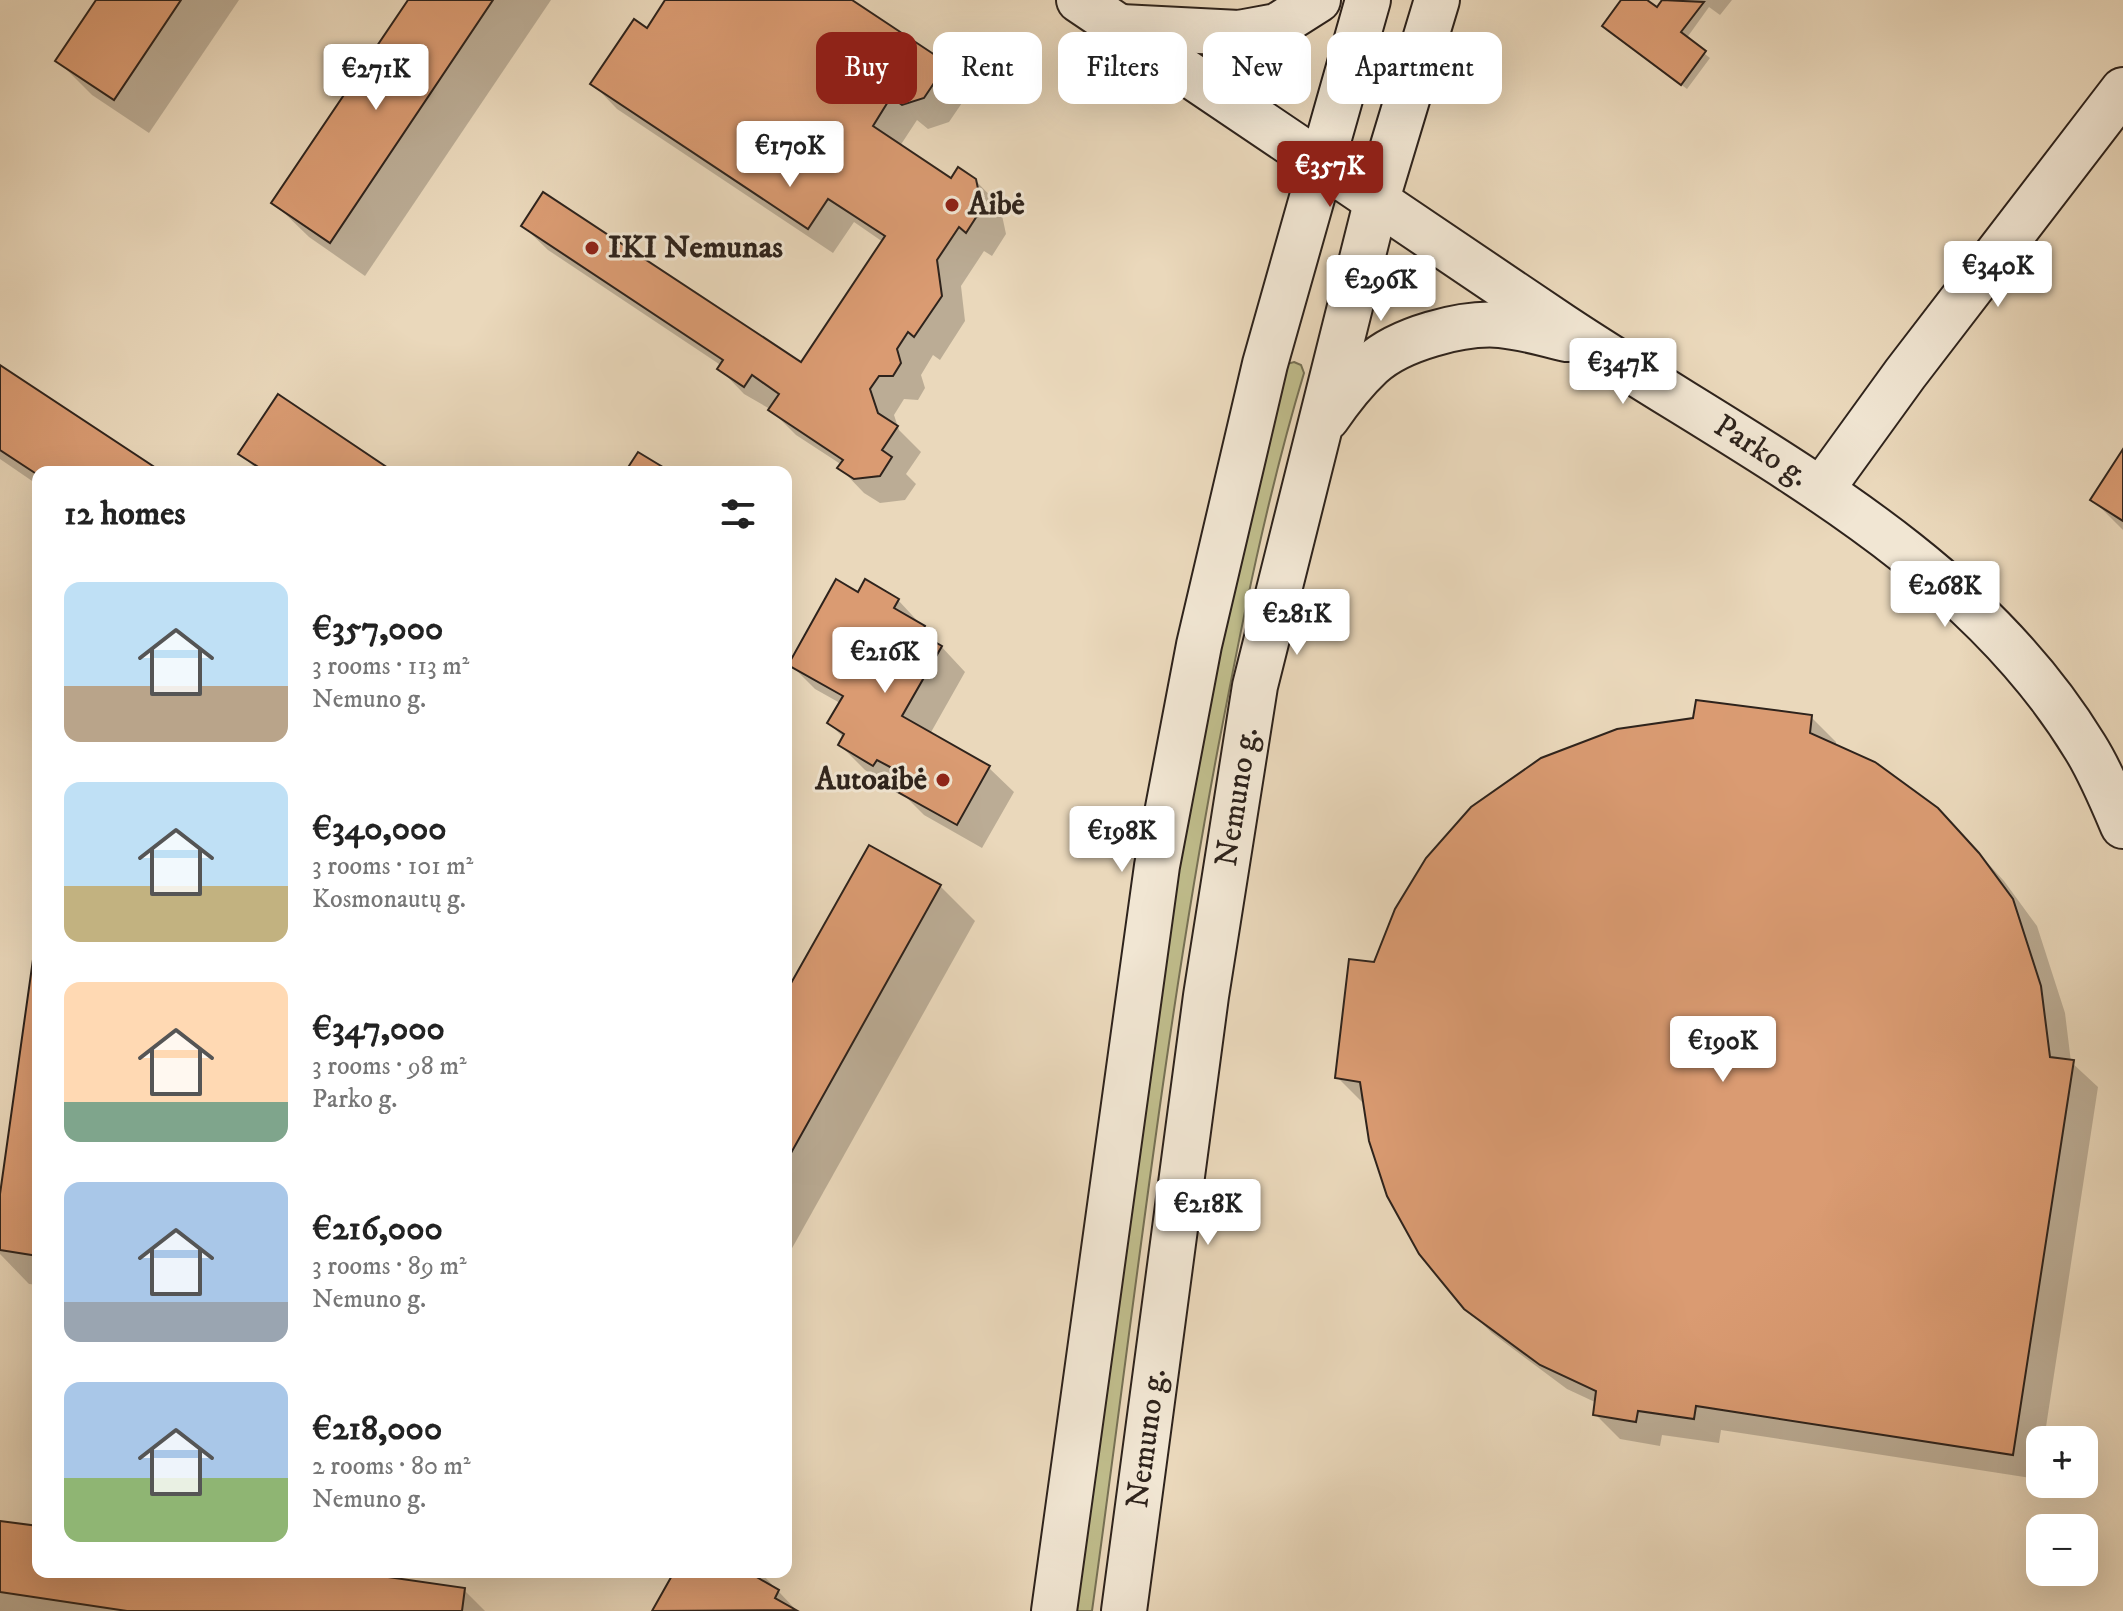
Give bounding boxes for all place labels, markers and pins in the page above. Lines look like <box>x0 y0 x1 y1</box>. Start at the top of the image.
pin: €271K <box>320 44 432 112</box>
pin: €170K <box>734 121 846 189</box>
pin: €357K <box>1274 141 1386 209</box>
place label: Aibė <box>967 185 1025 225</box>
marker: Aibė <box>943 196 961 214</box>
place label: IKI Nemunas <box>608 228 783 268</box>
marker: IKI Nemunas <box>583 239 601 257</box>
pin: €340K <box>1942 241 2054 309</box>
pin: €296K <box>1325 255 1437 323</box>
pin: €347K <box>1567 338 1679 406</box>
pin: €268K <box>1889 561 2001 629</box>
pin: €281K <box>1241 589 1353 657</box>
pin: €216K <box>829 627 941 695</box>
place label: Autoaibė <box>814 760 927 800</box>
marker: Autoaibė <box>934 771 952 789</box>
pin: €198K <box>1066 806 1178 874</box>
pin: €190K <box>1667 1016 1779 1084</box>
pin: €218K <box>1152 1179 1264 1247</box>

